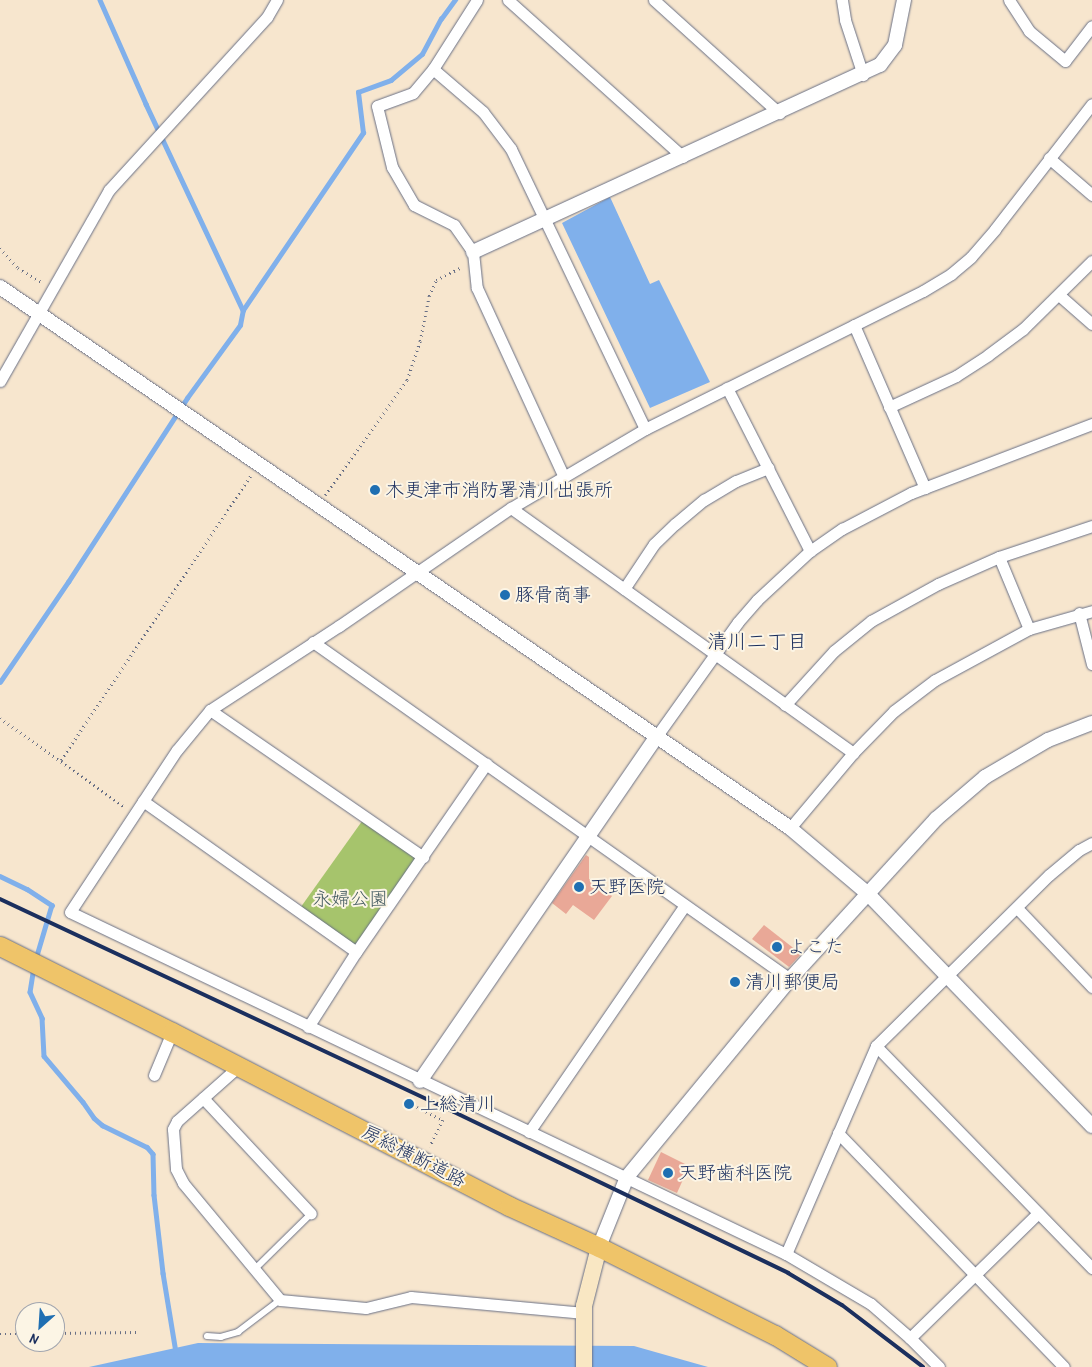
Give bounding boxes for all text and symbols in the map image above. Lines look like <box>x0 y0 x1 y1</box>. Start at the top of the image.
place label: 木更津市消防署清川出張所 <box>385 479 613 501</box>
marker: 木更津市消防署清川出張所 <box>369 484 381 496</box>
place label: 豚骨商事 <box>515 584 591 606</box>
marker: 豚骨商事 <box>499 589 511 601</box>
district label: 清川二丁目 <box>707 628 807 652</box>
place label: 天野医院 <box>589 876 665 898</box>
marker: 天野医院 <box>573 881 585 893</box>
park label: 永婦公園 <box>312 888 388 910</box>
place label: よこた <box>787 936 844 958</box>
marker: よこた <box>771 941 783 953</box>
place label: 清川郵便局 <box>745 971 840 993</box>
marker: 清川郵便局 <box>729 976 741 988</box>
place label: 上総清川 <box>420 1093 496 1115</box>
marker: 上総清川 <box>402 1097 416 1111</box>
street label: 房総横断道路 <box>358 1120 470 1192</box>
place label: 天野歯科医院 <box>678 1162 792 1184</box>
marker: 天野歯科医院 <box>662 1167 674 1179</box>
north arrow <box>15 1302 65 1352</box>
text: N <box>26 1330 41 1350</box>

